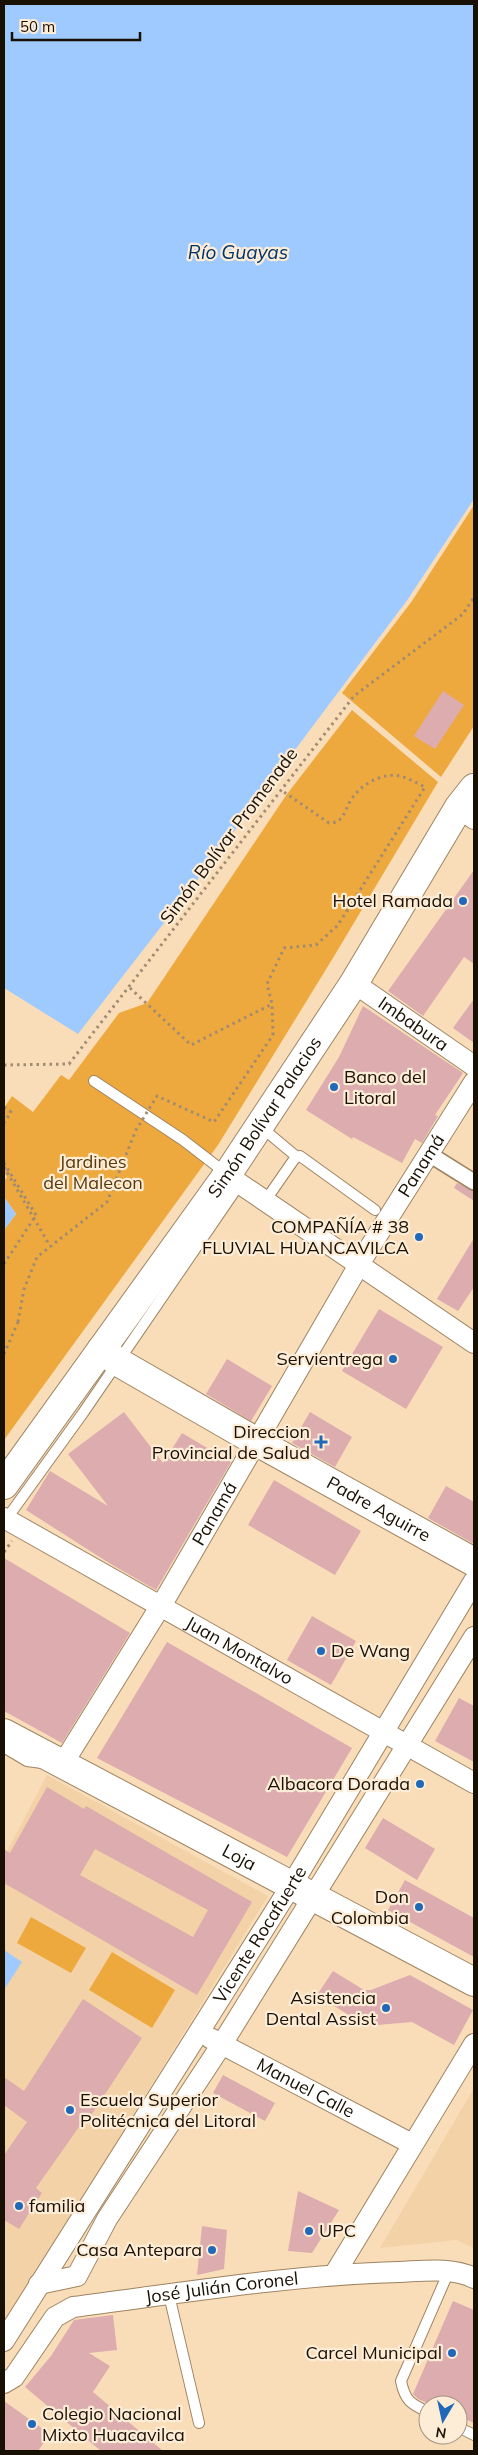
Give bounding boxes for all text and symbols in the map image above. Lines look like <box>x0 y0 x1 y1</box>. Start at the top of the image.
scale bar <box>12 10 140 42</box>
text: 50 m <box>20 17 55 36</box>
water label: Río Guayas <box>188 240 288 264</box>
street label: Simón Bolívar Promenade <box>155 743 303 929</box>
place label: Hotel Ramada <box>333 889 453 912</box>
marker: Hotel Ramada <box>457 895 469 907</box>
street label: Imbabura <box>374 991 453 1056</box>
street label: Simón Bolívar Palacios <box>202 1032 327 1202</box>
place label: Banco del Litoral <box>344 1065 426 1109</box>
marker: Banco del Litoral <box>328 1081 340 1093</box>
street label: Panamá <box>392 1129 449 1201</box>
park label: Jardines del Malecon <box>43 1150 143 1194</box>
place label: COMPAÑÍA # 38 FLUVIAL HUANCAVILCA <box>202 1215 409 1259</box>
marker: COMPAÑÍA # 38 FLUVIAL HUANCAVILCA <box>413 1231 425 1243</box>
place label: Servientrega <box>277 1347 383 1370</box>
marker: Servientrega <box>387 1353 399 1365</box>
place label: Direccion Provincial de Salud <box>152 1420 310 1464</box>
marker: Direccion Provincial de Salud <box>314 1435 328 1449</box>
street label: Padre Aguirre <box>323 1471 435 1547</box>
street label: Panamá <box>187 1477 242 1550</box>
street label: Juan Montalvo <box>182 1611 297 1690</box>
place label: De Wang <box>331 1639 410 1662</box>
marker: De Wang <box>315 1645 327 1657</box>
place label: Albacora Dorada <box>267 1772 410 1795</box>
marker: Albacora Dorada <box>414 1778 426 1790</box>
street label: Loja <box>218 1839 260 1875</box>
street label: Vicente Rocafuerte <box>208 1862 311 2008</box>
place label: Don Colombia <box>331 1885 409 1929</box>
marker: Don Colombia <box>413 1901 425 1913</box>
place label: Asistencia Dental Assist <box>266 1986 376 2030</box>
marker: Asistencia Dental Assist <box>380 2002 392 2014</box>
street label: Manuel Calle <box>253 2053 359 2123</box>
place label: Escuela Superior Politécnica del Litoral <box>80 2088 256 2132</box>
marker: Escuela Superior Politécnica del Litoral <box>64 2104 76 2116</box>
place label: familia <box>29 2194 85 2217</box>
marker: familia <box>13 2200 25 2212</box>
place label: UPC <box>319 2219 356 2242</box>
marker: UPC <box>303 2225 315 2237</box>
place label: Casa Antepara <box>76 2238 202 2261</box>
marker: Casa Antepara <box>206 2244 218 2256</box>
street label: José Julián Coronel <box>144 2267 299 2308</box>
place label: Carcel Municipal <box>306 2341 442 2364</box>
marker: Carcel Municipal <box>446 2347 458 2359</box>
north arrow <box>418 2395 468 2445</box>
place label: Colegio Nacional Mixto Huacavilca <box>42 2402 185 2446</box>
marker: Colegio Nacional Mixto Huacavilca <box>26 2418 38 2430</box>
text: N <box>434 2423 448 2443</box>

